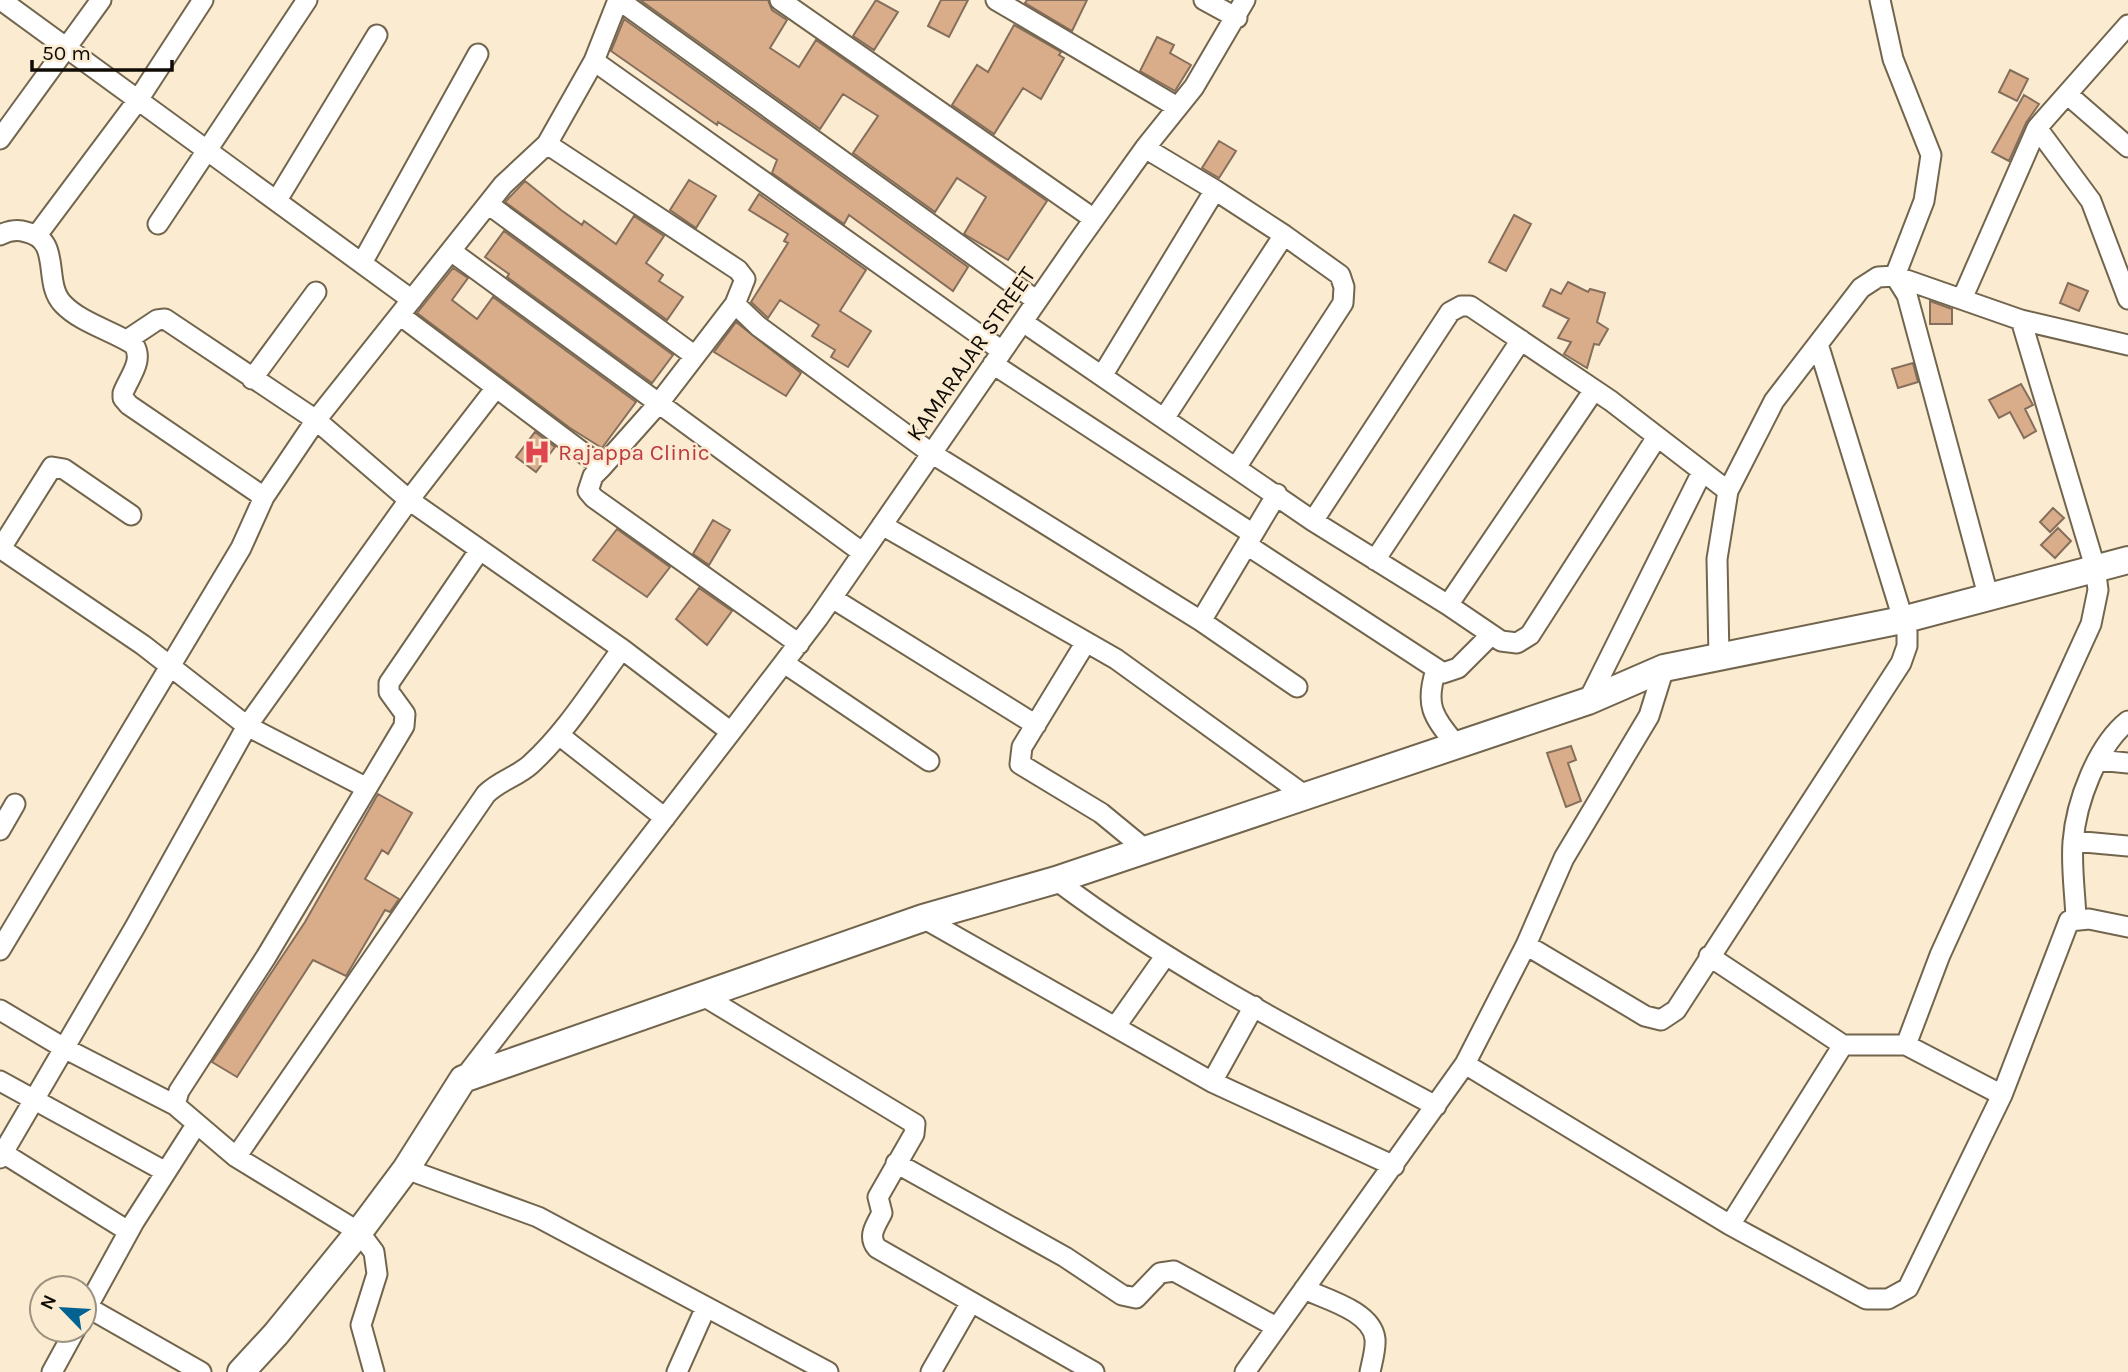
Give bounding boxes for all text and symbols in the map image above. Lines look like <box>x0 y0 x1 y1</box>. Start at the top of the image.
scale bar <box>32 28 172 72</box>
text: 50 m <box>42 41 91 65</box>
street label: KAMARAJAR STREET <box>901 261 1041 446</box>
hospital icon: Rajappa Clinic <box>522 437 552 467</box>
place label: Rajappa Clinic <box>558 439 710 466</box>
north arrow <box>28 1274 98 1344</box>
text: N <box>36 1291 61 1313</box>

